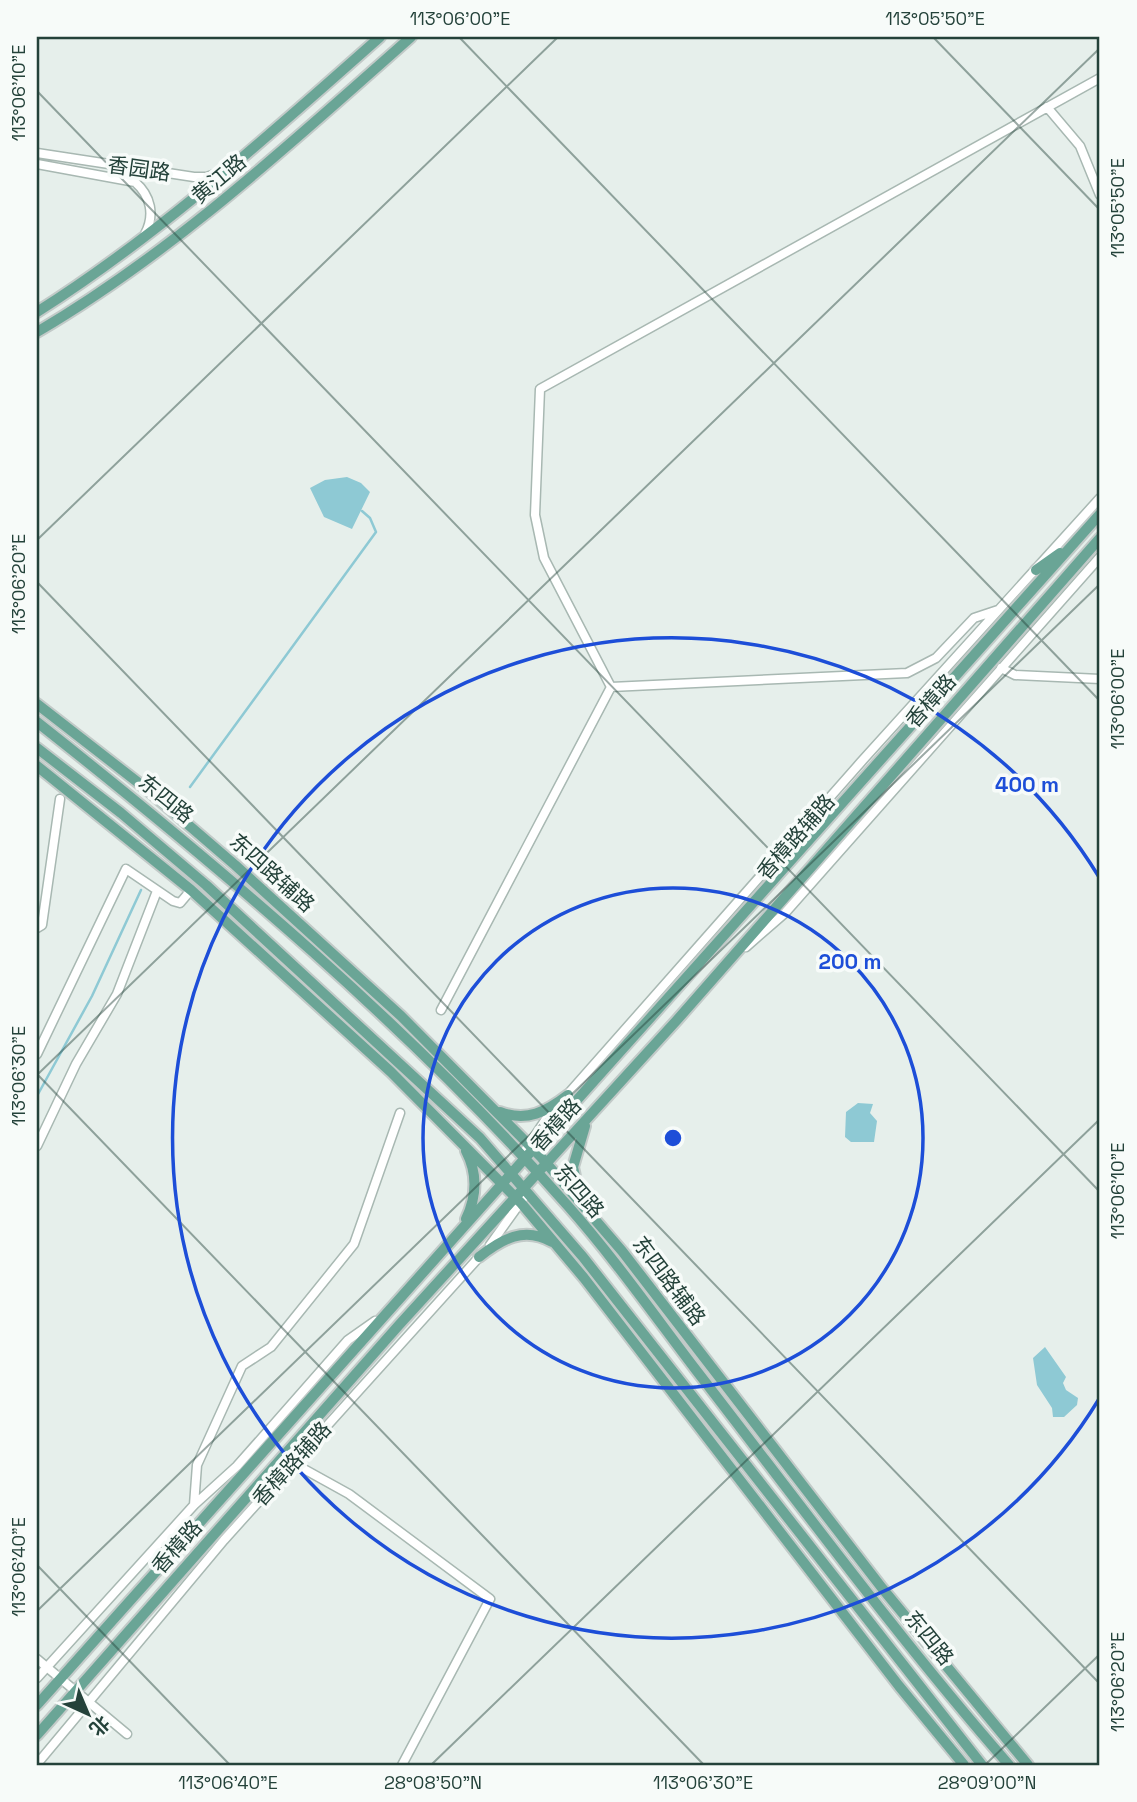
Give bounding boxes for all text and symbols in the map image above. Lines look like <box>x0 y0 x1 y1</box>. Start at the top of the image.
text: 113°06'00"E <box>410 7 510 30</box>
text: 113°05'50"E <box>885 7 985 30</box>
text: 113°06'10"E <box>7 45 30 141</box>
street label: 黄江路 <box>186 148 251 209</box>
street label: 香园路 <box>106 151 172 186</box>
text: 113°05'50"E <box>1106 158 1129 258</box>
text: 113°06'20"E <box>7 534 30 634</box>
text: 113°06'00"E <box>1106 649 1129 749</box>
street label: 香樟路 <box>900 668 961 733</box>
street label: 东四路 <box>133 768 199 829</box>
text: 400 m <box>995 771 1059 798</box>
street label: 香樟路辅路 <box>751 788 840 885</box>
street label: 东四路辅路 <box>224 827 320 918</box>
text: 200 m <box>819 948 881 975</box>
text: 113°06'30"E <box>7 1026 30 1126</box>
street label: 香樟路 <box>525 1092 587 1157</box>
centre of rings <box>661 1126 685 1150</box>
text: 113°06'10"E <box>1106 1143 1129 1239</box>
street label: 东四路 <box>549 1158 610 1223</box>
street label: 东四路辅路 <box>627 1231 712 1331</box>
street label: 香樟路辅路 <box>246 1416 337 1512</box>
street label: 香樟路 <box>146 1514 207 1579</box>
text: 113°06'40"E <box>7 1517 30 1617</box>
street label: 东四路 <box>899 1605 960 1671</box>
text: 113°06'20"E <box>1106 1632 1129 1732</box>
north arrow <box>52 1680 122 1750</box>
text: 北 <box>84 1710 115 1741</box>
text: 113°06'40"E <box>178 1771 278 1794</box>
text: 28°08'50"N <box>384 1771 482 1794</box>
text: 113°06'30"E <box>653 1771 753 1794</box>
text: 28°09'00"N <box>938 1771 1036 1794</box>

